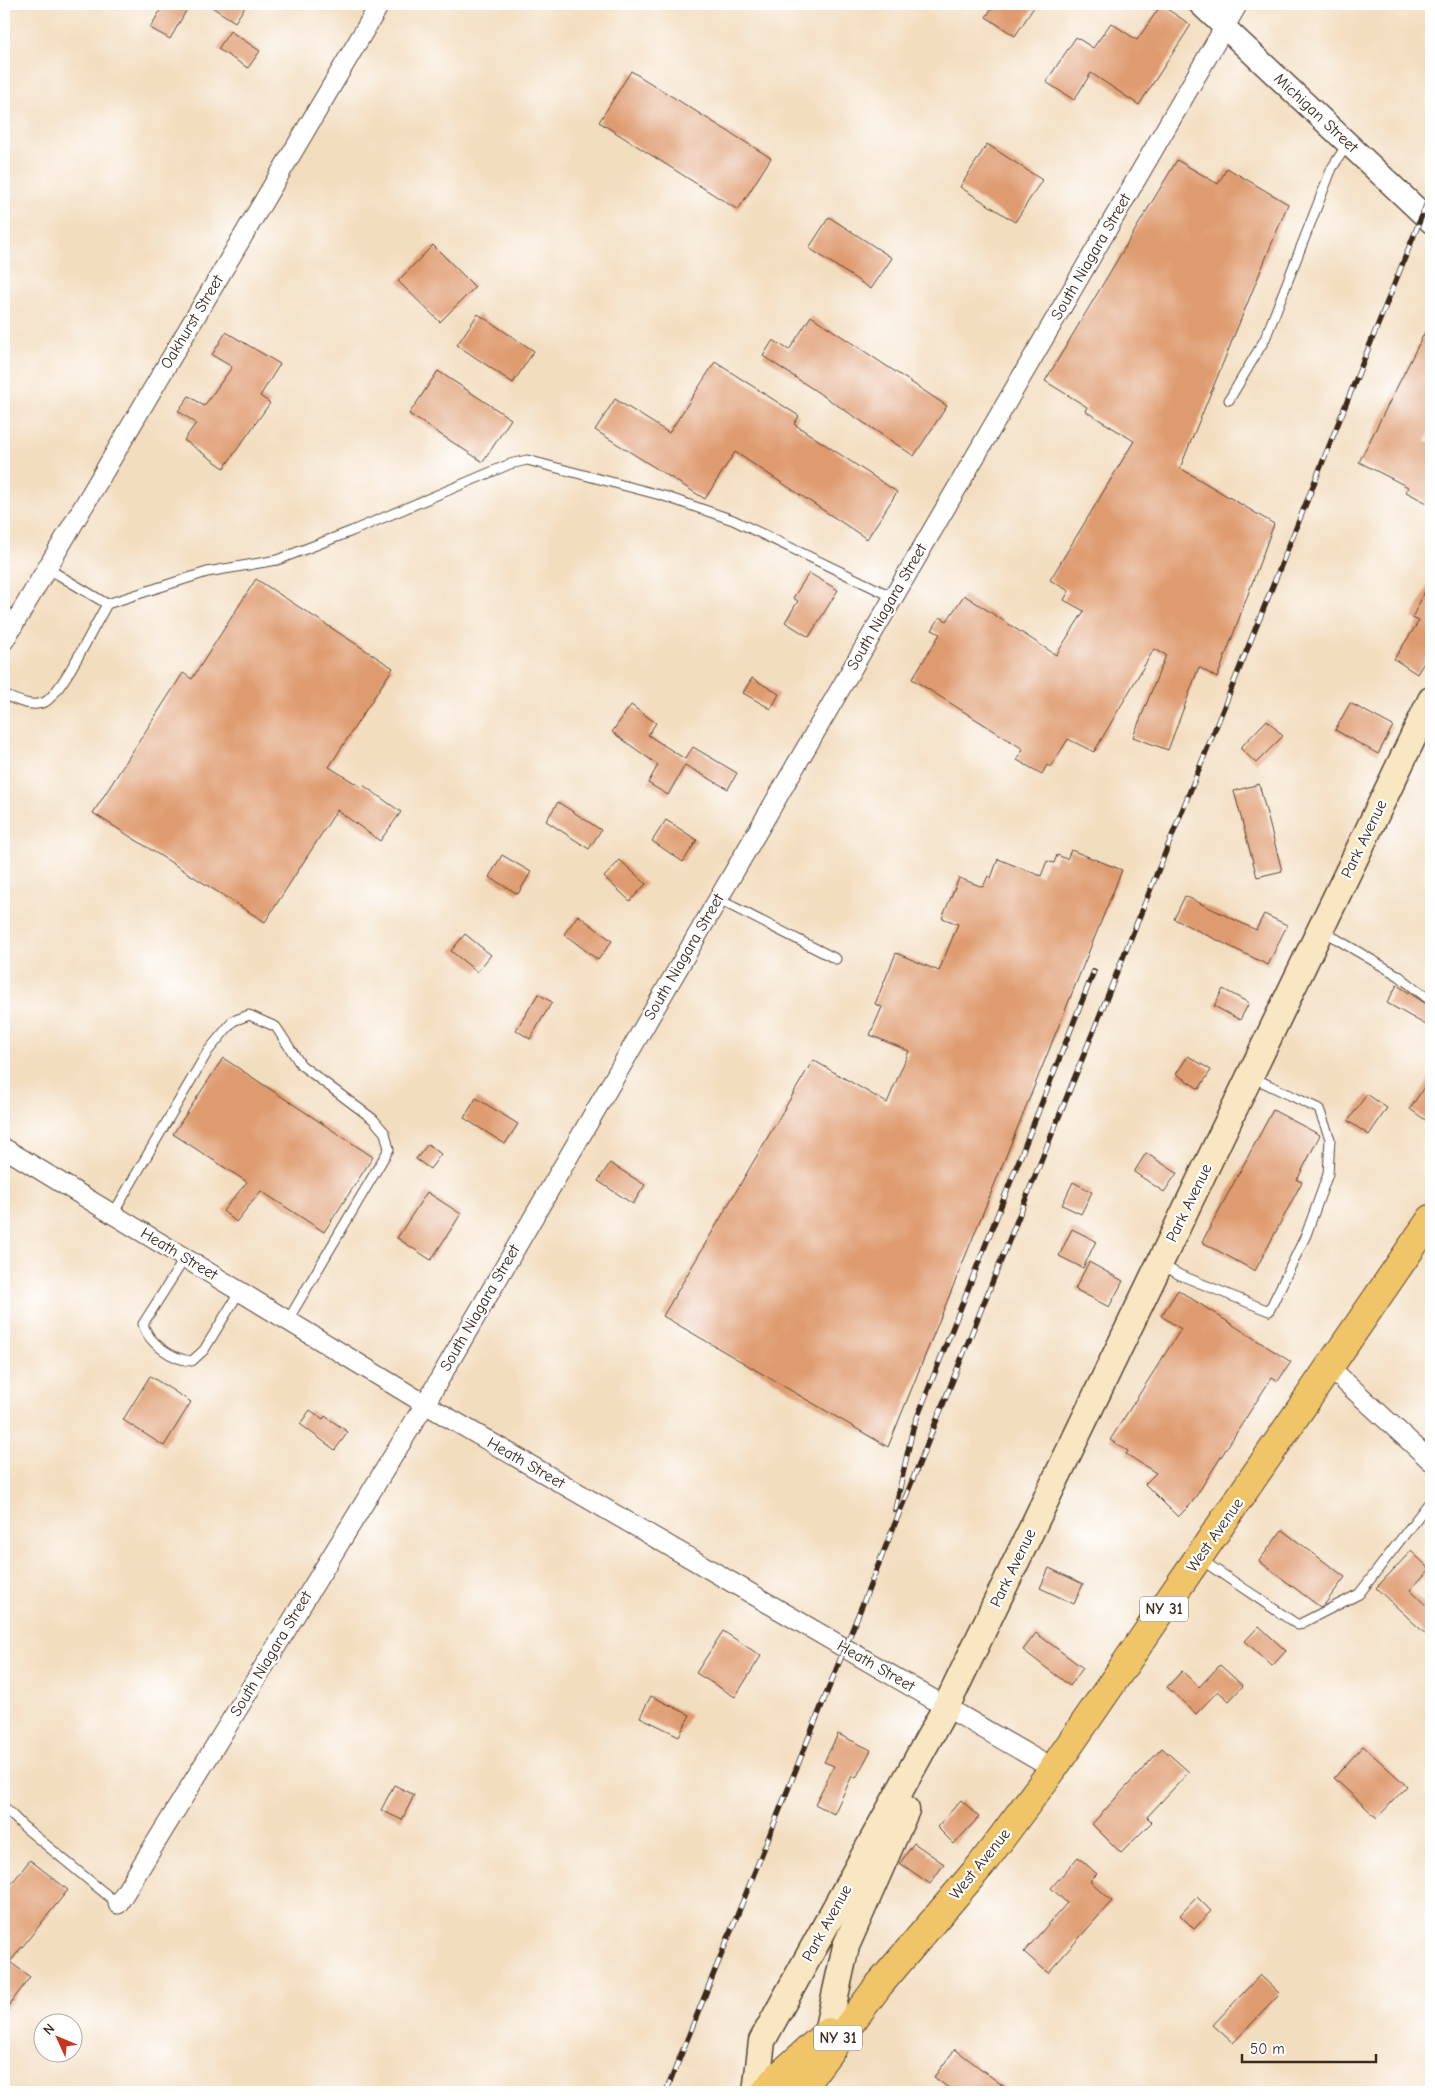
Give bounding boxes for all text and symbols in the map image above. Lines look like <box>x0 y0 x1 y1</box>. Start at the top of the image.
street label: Michigan Street <box>1270 70 1362 157</box>
street label: South Niagara Street <box>1047 190 1135 323</box>
street label: Oakhurst Street <box>157 272 227 372</box>
street label: South Niagara Street <box>843 540 931 673</box>
street label: Park Avenue <box>1337 797 1391 881</box>
street label: South Niagara Street <box>640 890 728 1023</box>
street label: Park Avenue <box>1162 1161 1216 1245</box>
street label: Heath Street <box>137 1224 221 1284</box>
street label: South Niagara Street <box>436 1241 524 1374</box>
street label: Heath Street <box>484 1434 568 1493</box>
street label: West Avenue <box>1183 1495 1247 1575</box>
street label: Park Avenue <box>986 1526 1040 1610</box>
street label: South Niagara Street <box>227 1588 316 1720</box>
road number: NY 31 <box>1140 1596 1188 1622</box>
street label: Heath Street <box>834 1637 918 1696</box>
street label: West Avenue <box>946 1825 1014 1903</box>
street label: Park Avenue <box>799 1882 855 1964</box>
north arrow <box>32 2014 82 2064</box>
text: N <box>40 2020 58 2039</box>
road number: NY 31 <box>814 2026 862 2050</box>
scale bar <box>1242 2031 1376 2063</box>
text: 50 m <box>1250 2040 1285 2058</box>

